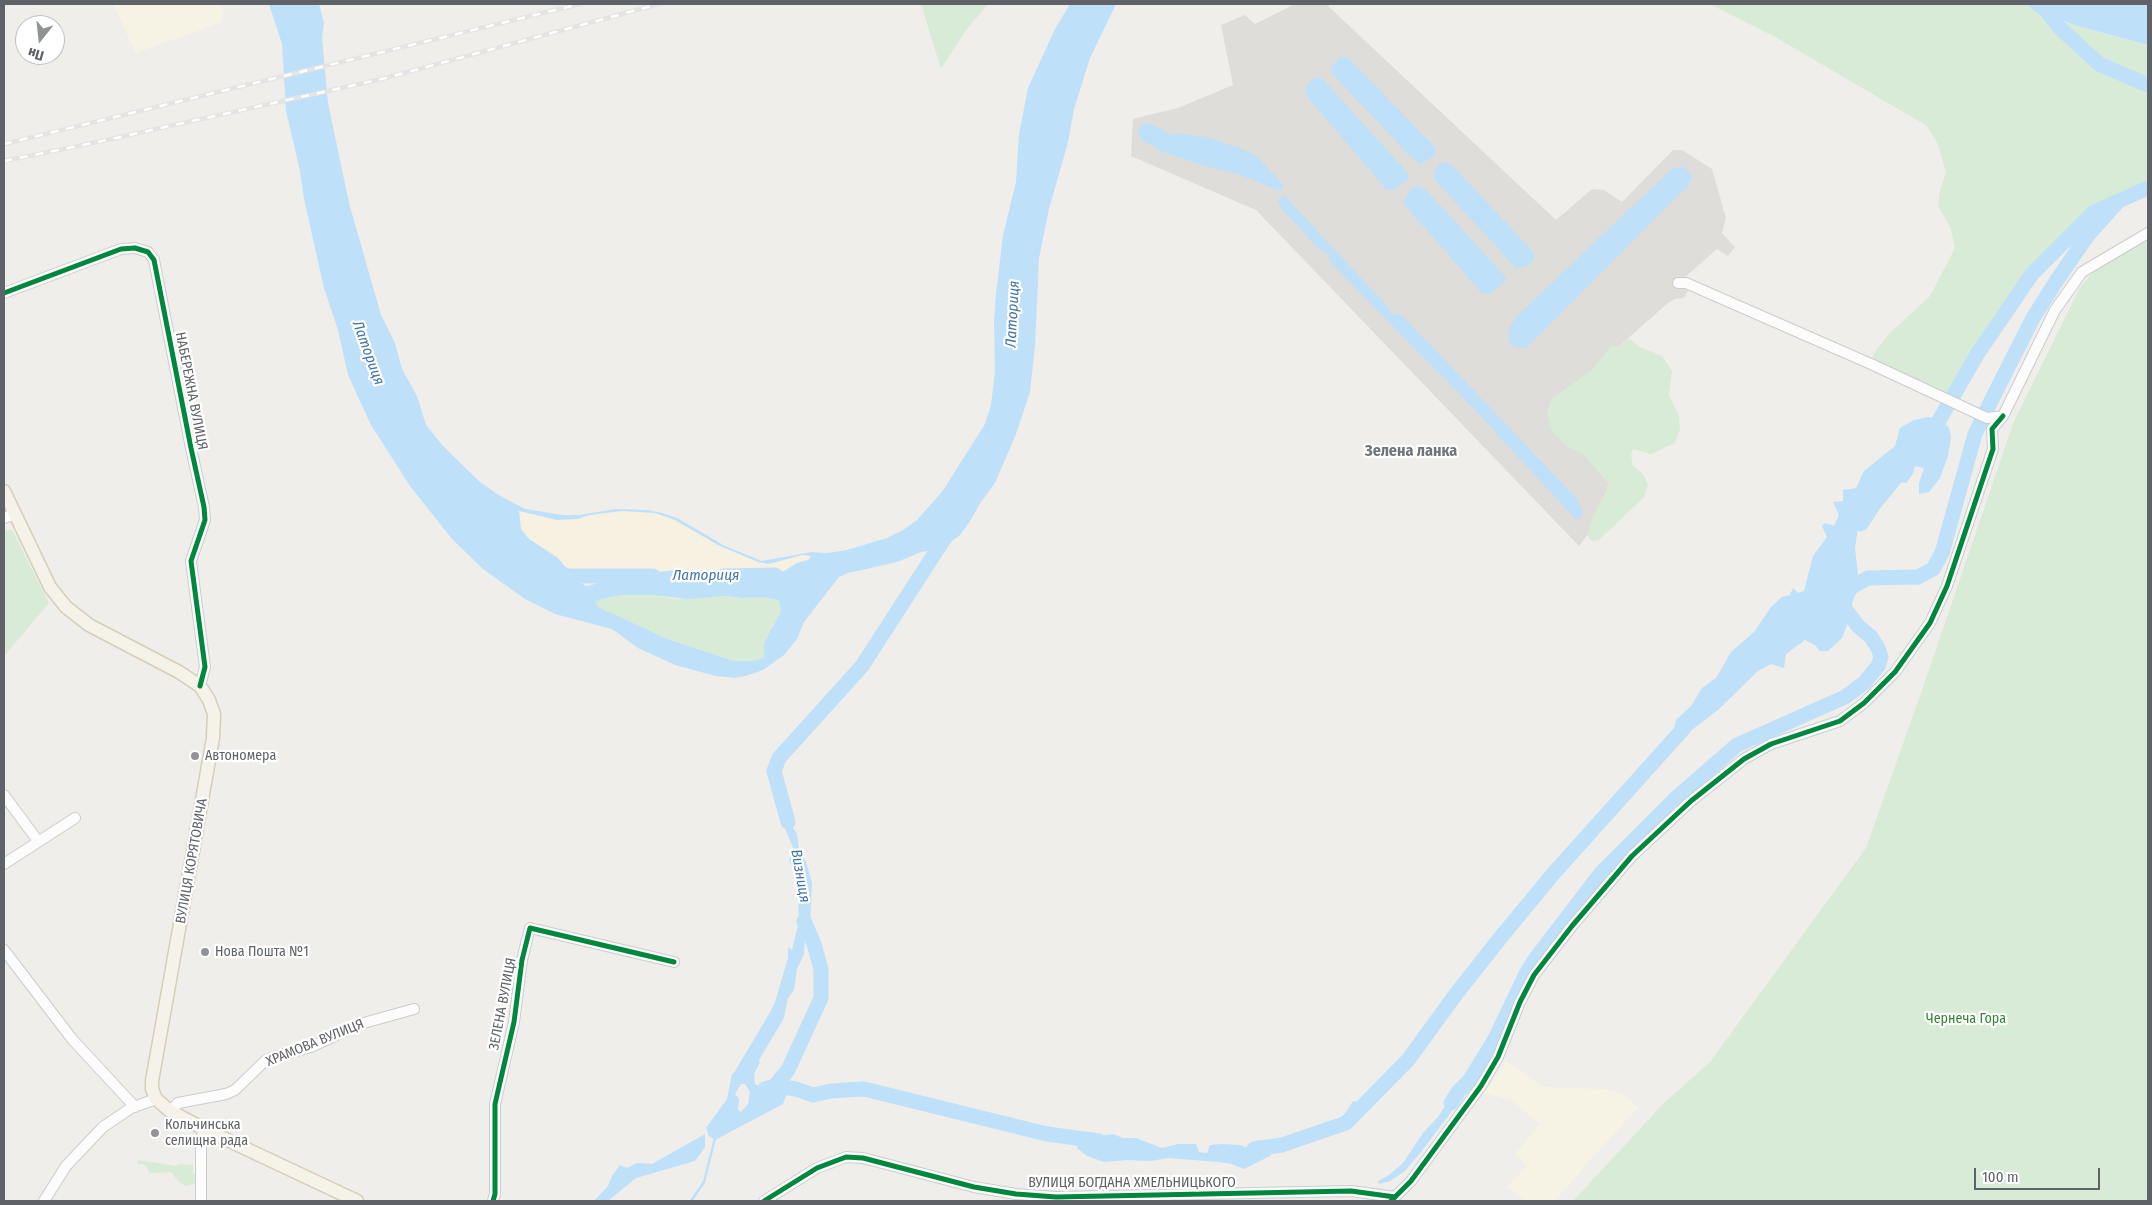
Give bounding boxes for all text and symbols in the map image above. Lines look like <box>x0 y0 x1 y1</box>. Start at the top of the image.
north arrow <box>15 15 65 65</box>
text: Пн <box>26 44 46 64</box>
water label: Латориця <box>1002 280 1024 348</box>
water label: Латориця <box>348 318 388 388</box>
street label: НАБЕРЕЖНА ВУЛИЦЯ <box>171 331 211 451</box>
district label: Зелена ланка <box>1365 442 1457 462</box>
water label: Латориця <box>673 567 739 585</box>
place label: Автономера <box>205 748 276 764</box>
marker: Автономера <box>189 750 201 762</box>
street label: ВУЛИЦЯ КОРЯТОВИЧА <box>173 797 211 925</box>
water label: Визниця <box>786 848 814 904</box>
place label: Нова Пошта №1 <box>215 944 309 960</box>
marker: Нова Пошта №1 <box>199 946 211 958</box>
street label: ЗЕЛЕНА ВУЛИЦЯ <box>486 956 520 1052</box>
park label: Чернеча Гора <box>1926 1011 2006 1027</box>
street label: ХРАМОВА ВУЛИЦЯ <box>264 1016 366 1070</box>
place label: Кольчинська селищна рада <box>165 1117 248 1150</box>
marker: Кольчинська селищна рада <box>149 1127 161 1139</box>
scale bar <box>1977 1158 2103 1190</box>
text: 100 m <box>1982 1168 2019 1186</box>
street label: ВУЛИЦЯ БОГДАНА ХМЕЛЬНИЦЬКОГО <box>1028 1175 1236 1191</box>

